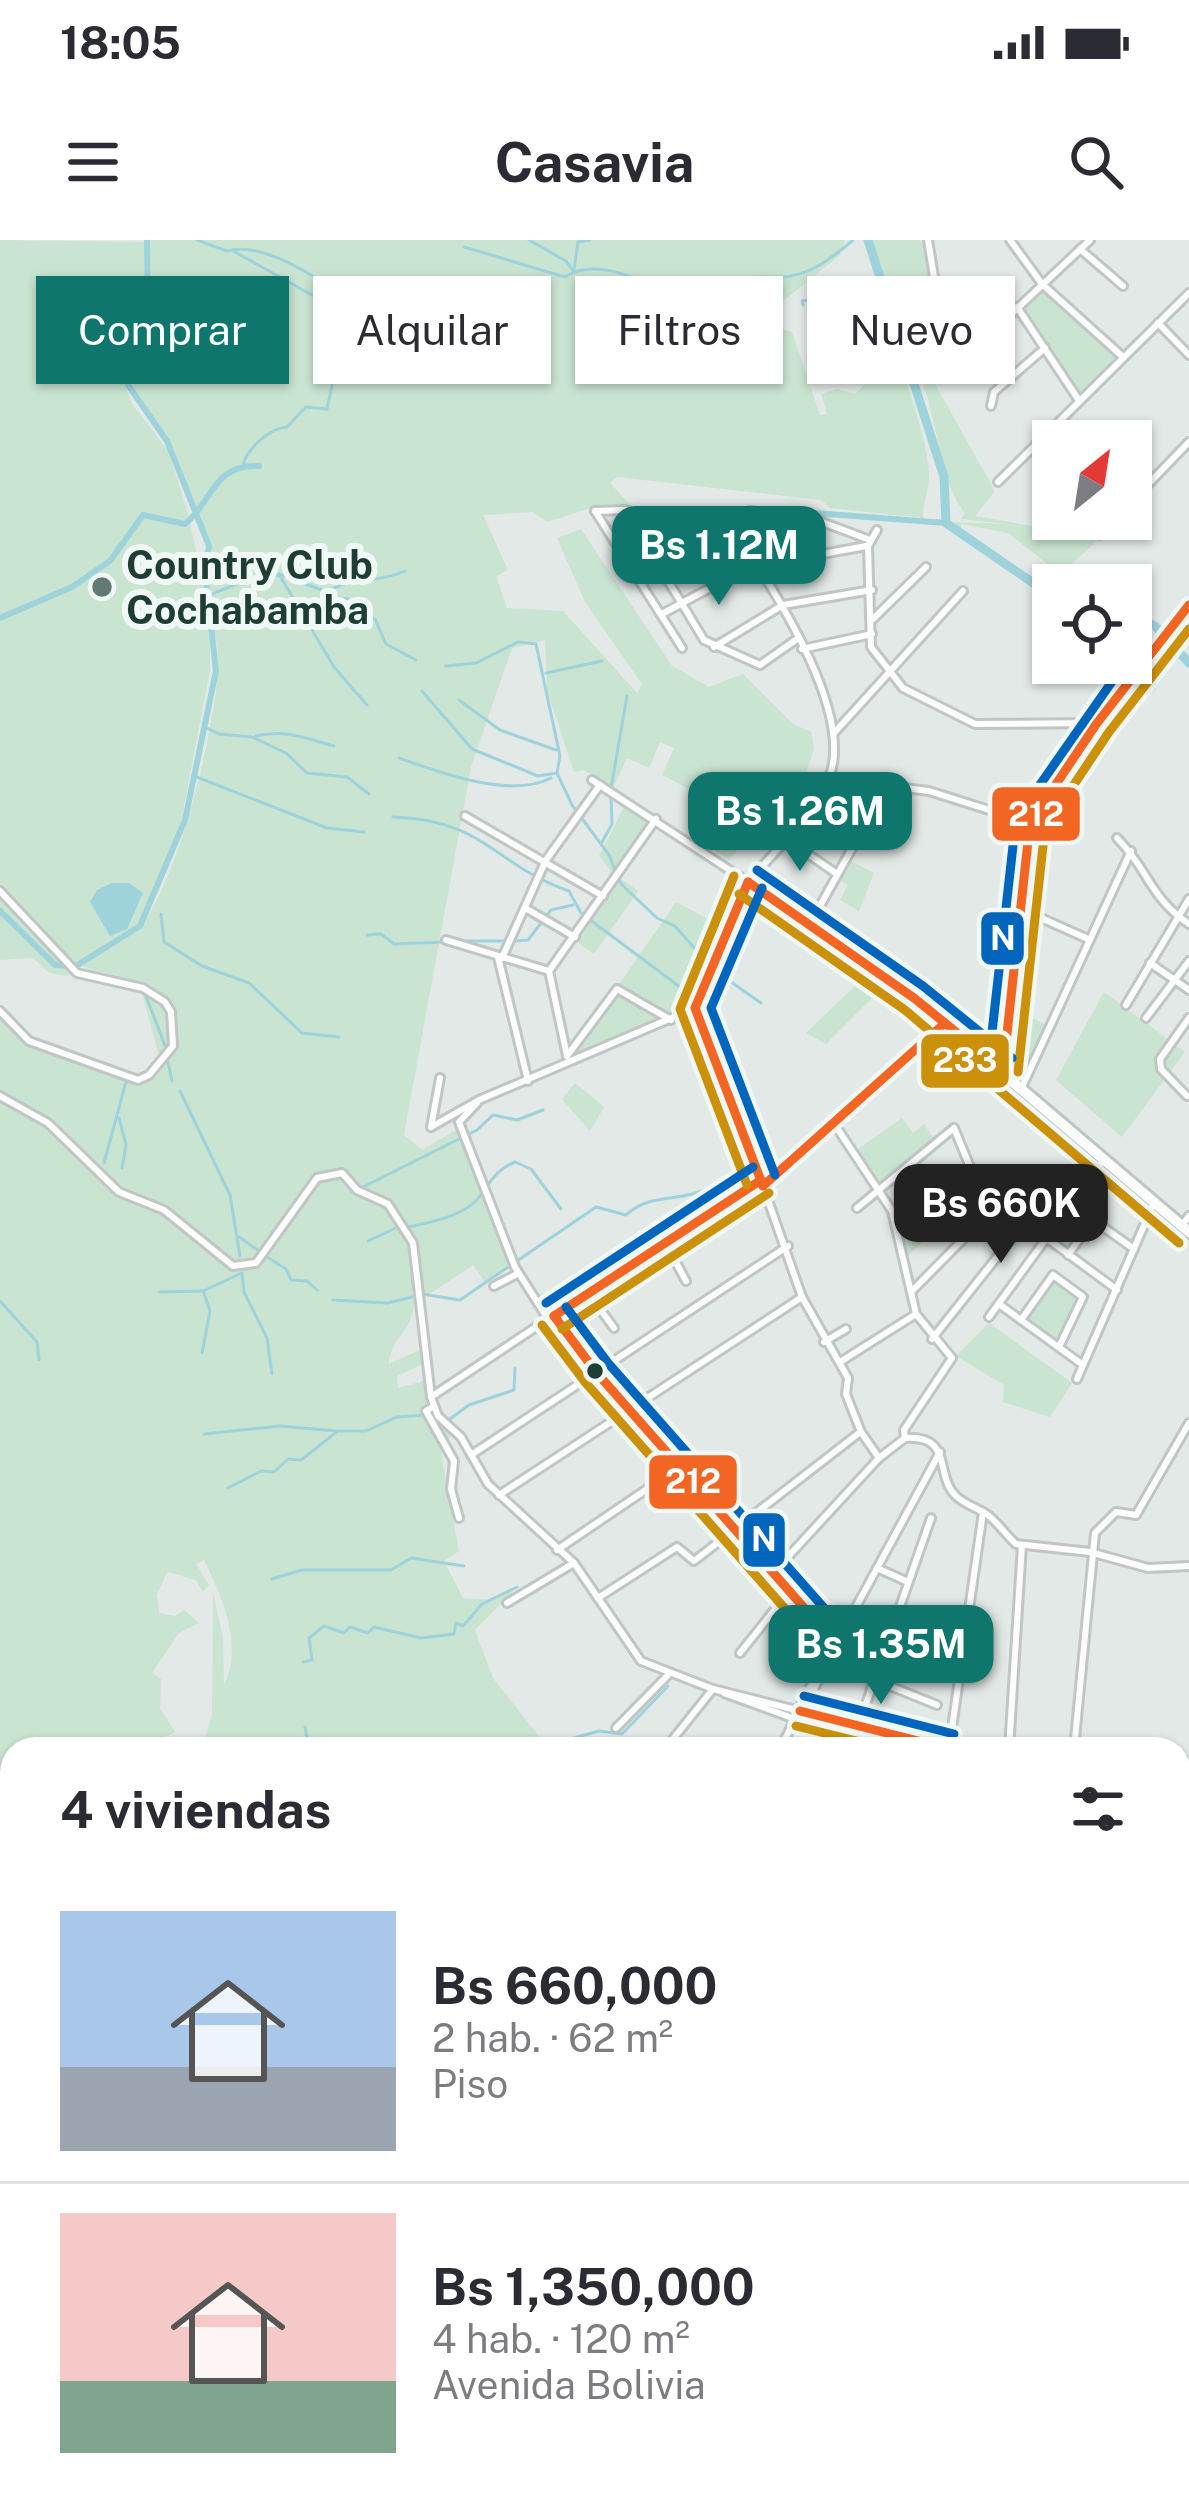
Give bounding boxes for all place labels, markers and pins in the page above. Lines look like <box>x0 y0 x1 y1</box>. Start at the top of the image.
pin: Bs 1.12M <box>595 506 843 608</box>
place label: Country Club Cochabamba <box>126 542 373 633</box>
marker: Country Club Cochabamba <box>89 574 115 600</box>
pin: Bs 1.26M <box>676 772 924 874</box>
pin: Bs 660K <box>890 1164 1112 1266</box>
unlabelled marker <box>584 1360 606 1382</box>
pin: Bs 1.35M <box>757 1605 1005 1707</box>

